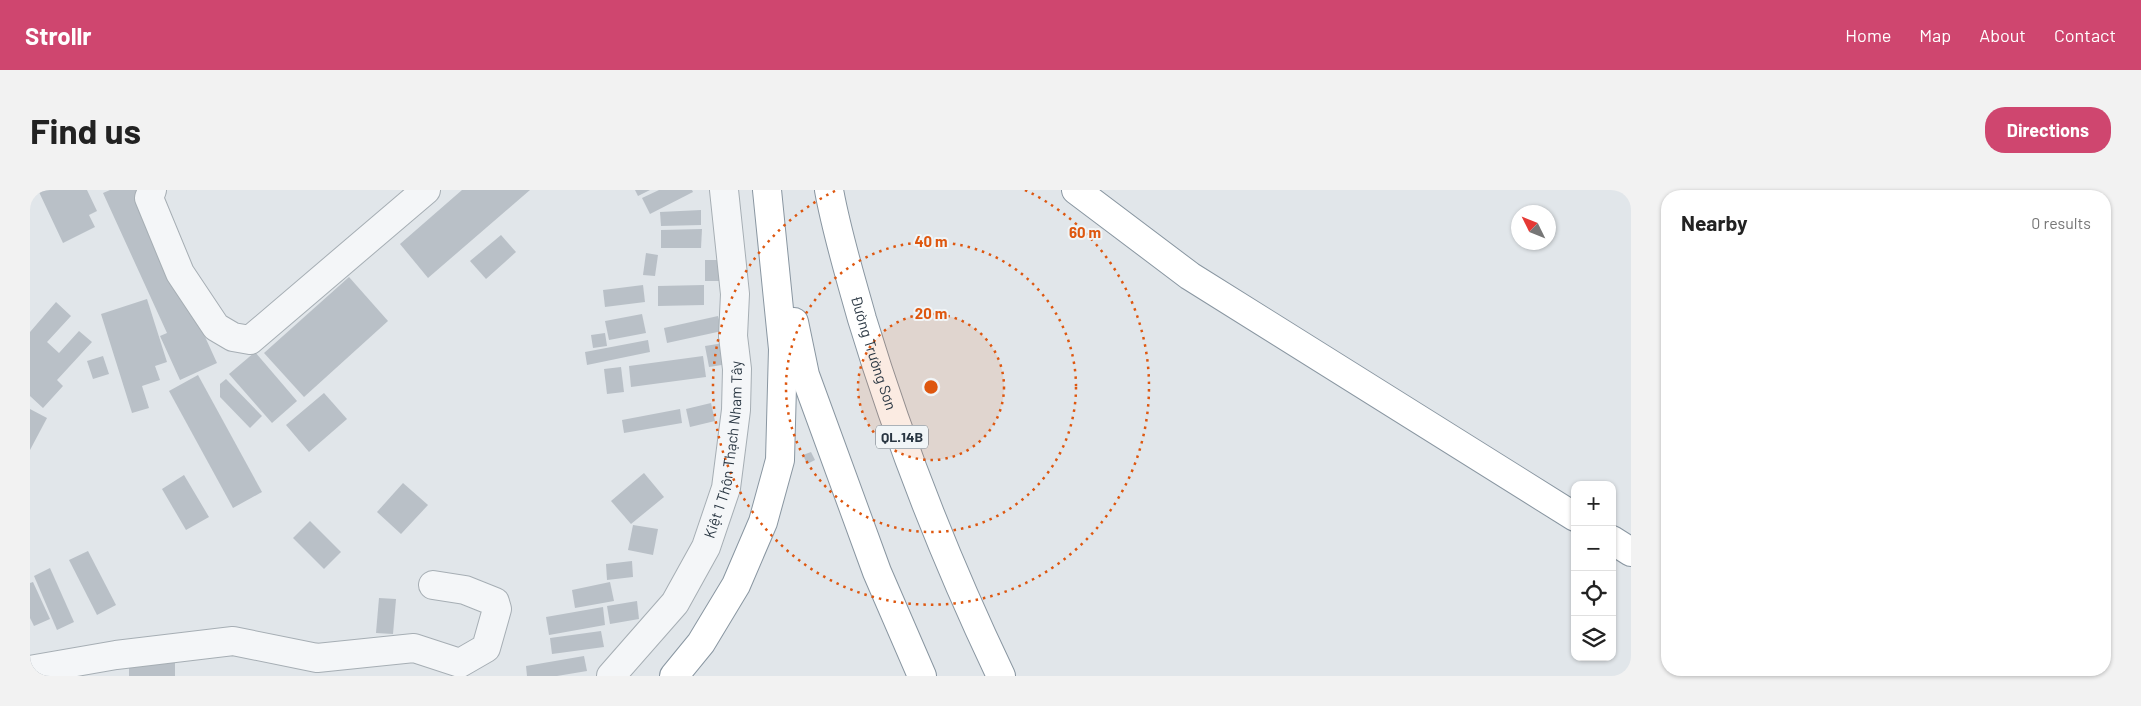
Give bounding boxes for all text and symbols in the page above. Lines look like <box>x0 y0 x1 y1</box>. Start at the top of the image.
text: Strollr <box>25 21 92 50</box>
text: Home <box>1845 24 1891 46</box>
text: Map <box>1919 24 1951 46</box>
text: About <box>1979 24 2026 46</box>
text: Contact <box>2054 24 2116 46</box>
button: Directions <box>1985 107 2111 153</box>
text: Find us <box>30 109 141 151</box>
north arrow <box>1511 205 1556 250</box>
text: Nearby <box>1681 210 1747 235</box>
text: 0 results <box>2031 213 2091 232</box>
text: 60 m <box>1069 223 1101 241</box>
text: 40 m <box>914 232 948 250</box>
street label: Đường Trường Sơn <box>848 294 901 412</box>
text: 20 m <box>915 304 947 322</box>
street label: Kiệt 1 Thôn Thạch Nham Tây <box>700 360 745 540</box>
centre of rings <box>922 378 940 396</box>
road number: QL.14B <box>876 426 928 448</box>
map controls <box>1571 481 1616 661</box>
button: + <box>1571 481 1616 526</box>
button: − <box>1571 526 1616 571</box>
button: locate <box>1571 571 1616 616</box>
button: layers <box>1571 616 1616 661</box>

